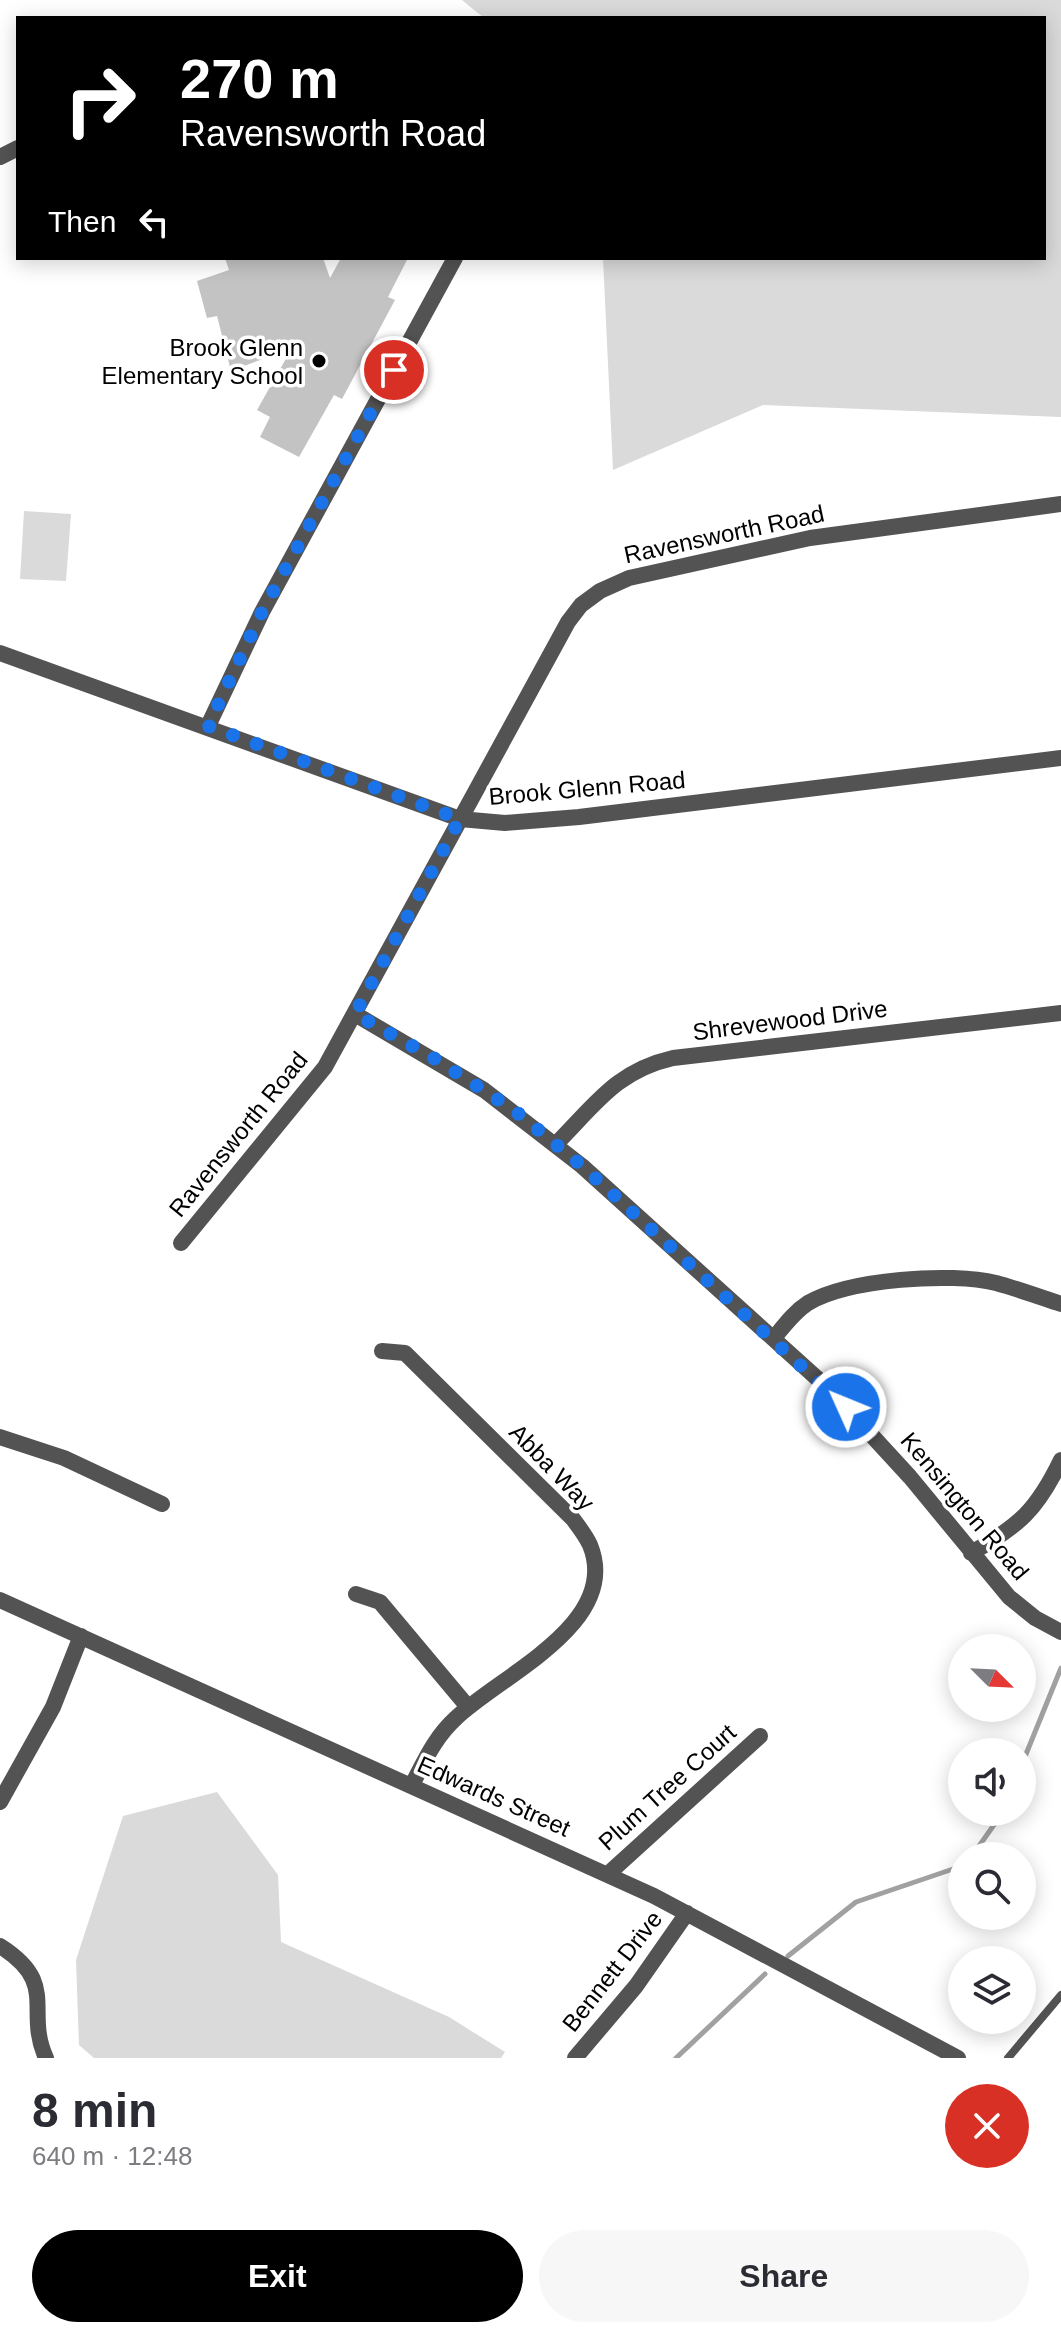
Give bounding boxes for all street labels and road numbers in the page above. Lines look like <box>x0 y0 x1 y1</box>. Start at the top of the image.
street label: Ravensworth Road <box>621 500 827 568</box>
street label: Brook Glenn Road <box>487 766 687 810</box>
street label: Shrevewood Drive <box>691 995 889 1045</box>
street label: Ravensworth Road <box>163 1046 313 1222</box>
street label: Abba Way <box>504 1418 600 1516</box>
street label: Kensington Road <box>895 1427 1035 1585</box>
street label: Plum Tree Court <box>593 1718 741 1855</box>
street label: Edwards Street <box>414 1750 575 1842</box>
street label: Bennett Drive <box>557 1905 667 2037</box>

